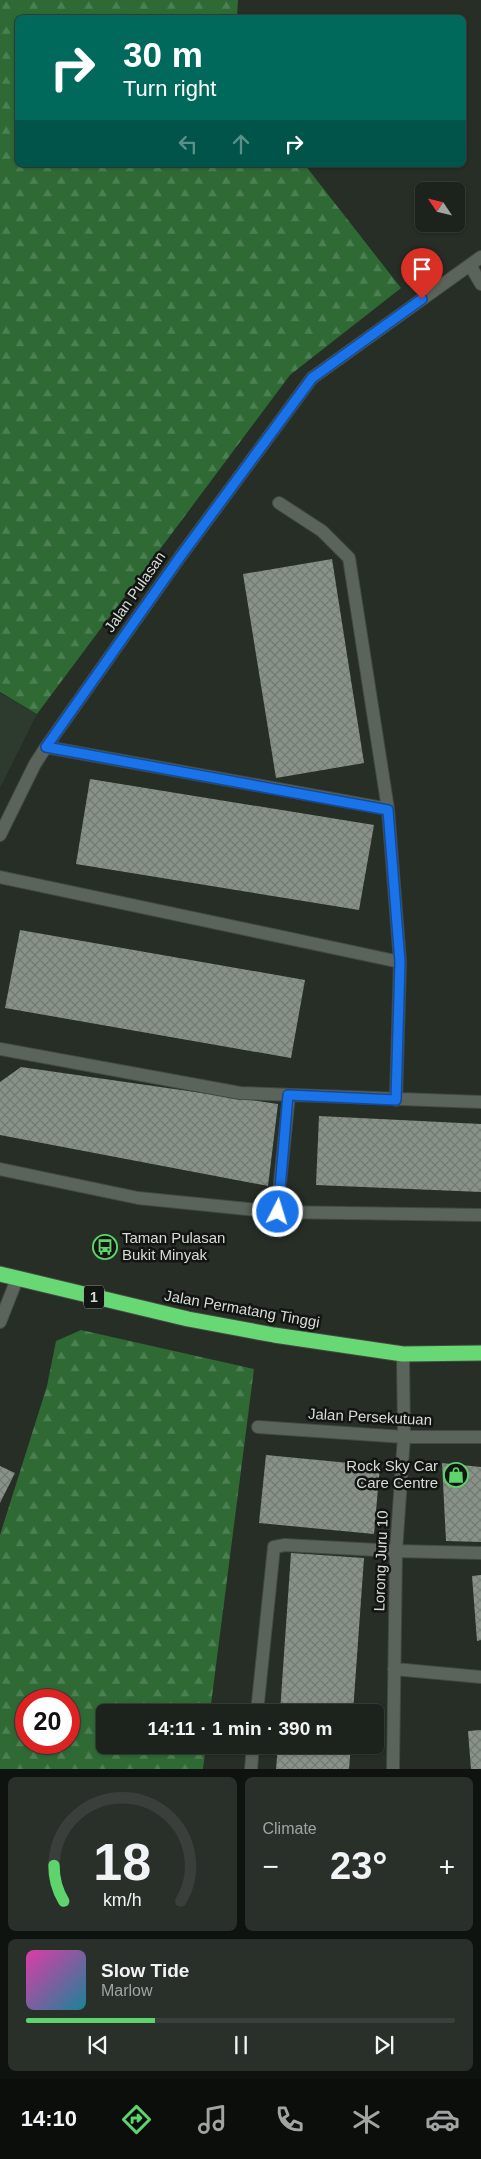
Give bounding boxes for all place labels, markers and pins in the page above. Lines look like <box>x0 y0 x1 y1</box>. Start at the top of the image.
pin <box>401 248 443 299</box>
place label: Taman Pulasan Bukit Minyak <box>122 1229 225 1263</box>
bus stop icon: Taman Pulasan Bukit Minyak <box>92 1234 118 1260</box>
place label: Rock Sky Car Care Centre <box>346 1457 438 1491</box>
shop icon: Rock Sky Car Care Centre <box>443 1462 469 1488</box>

